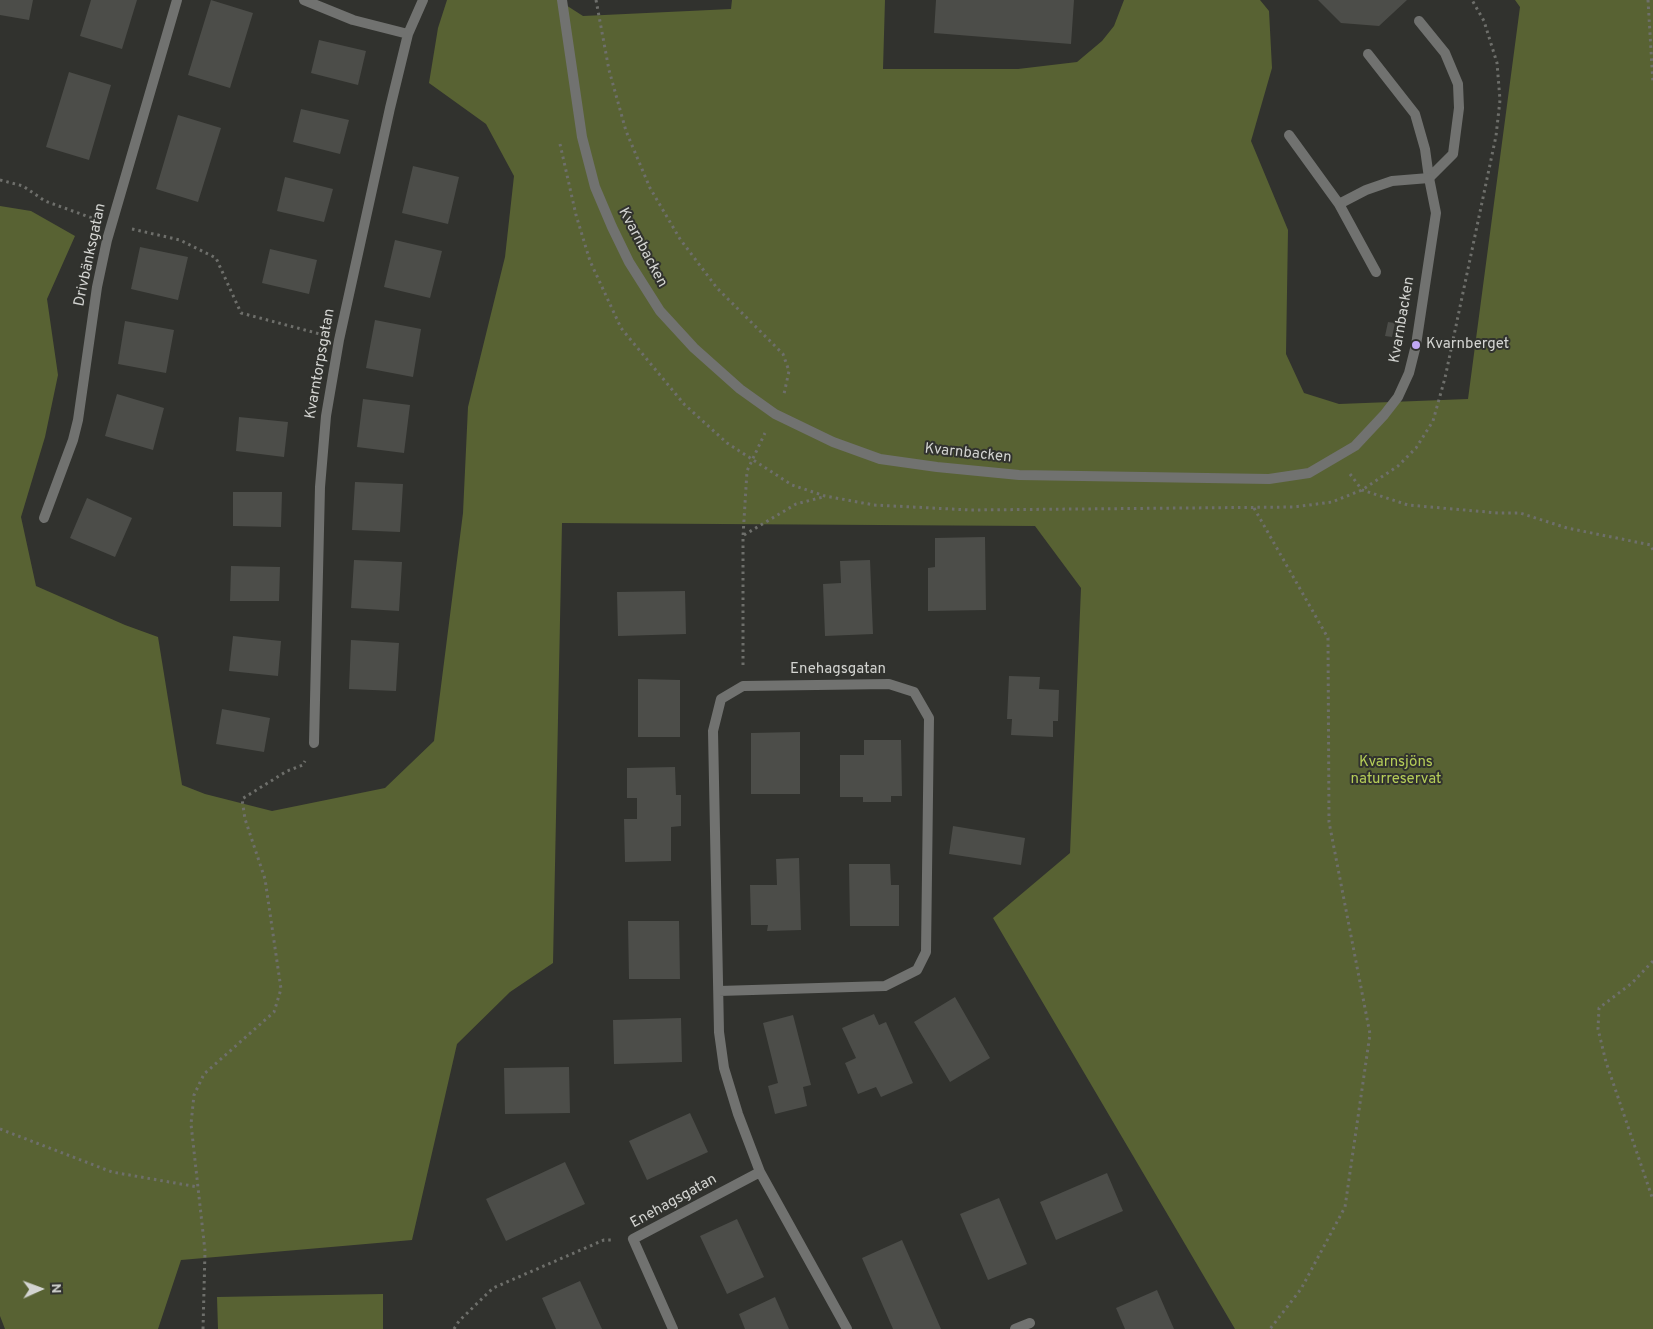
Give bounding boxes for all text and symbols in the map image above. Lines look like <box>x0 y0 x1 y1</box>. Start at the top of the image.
street label: Drivbänksgatan <box>71 202 111 308</box>
street label: Kvarnbacken <box>614 205 670 291</box>
street label: Kvarnbacken <box>1387 275 1419 365</box>
street label: Kvarntorpsgatan <box>302 307 340 421</box>
place label: Kvarnberget <box>1426 336 1509 354</box>
marker: Kvarnberget <box>1410 339 1422 351</box>
street label: Kvarnbacken <box>924 440 1012 468</box>
street label: Enehagsgatan <box>790 661 886 679</box>
park label: Kvarnsjöns naturreservat <box>1351 754 1441 789</box>
street label: Enehagsgatan <box>628 1171 720 1233</box>
north arrow <box>15 1264 65 1314</box>
text: N <box>47 1283 64 1294</box>

